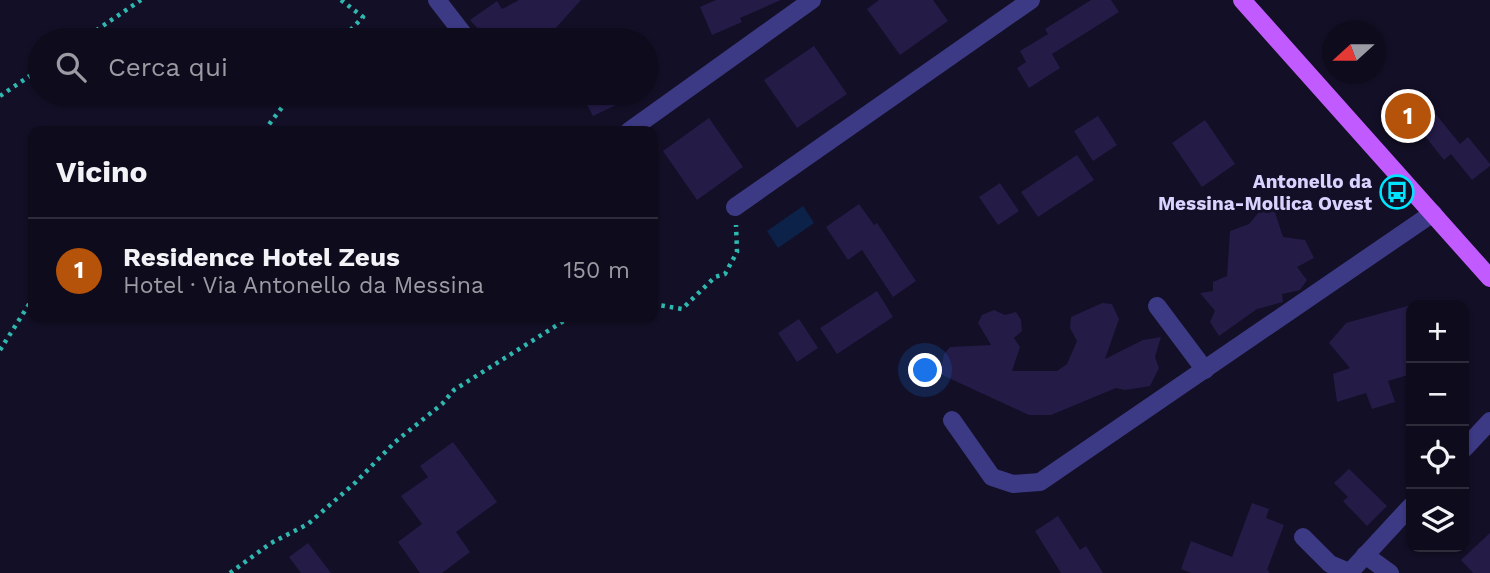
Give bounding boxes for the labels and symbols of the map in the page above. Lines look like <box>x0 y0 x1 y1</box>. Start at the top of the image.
north arrow <box>1322 21 1385 84</box>
pin: 1 <box>1385 90 1431 142</box>
place label: Antonello da Messina-Mollica Ovest <box>1158 170 1373 215</box>
bus stop icon: Antonello da Messina-Mollica Ovest <box>1378 173 1416 211</box>
your location <box>908 353 942 387</box>

